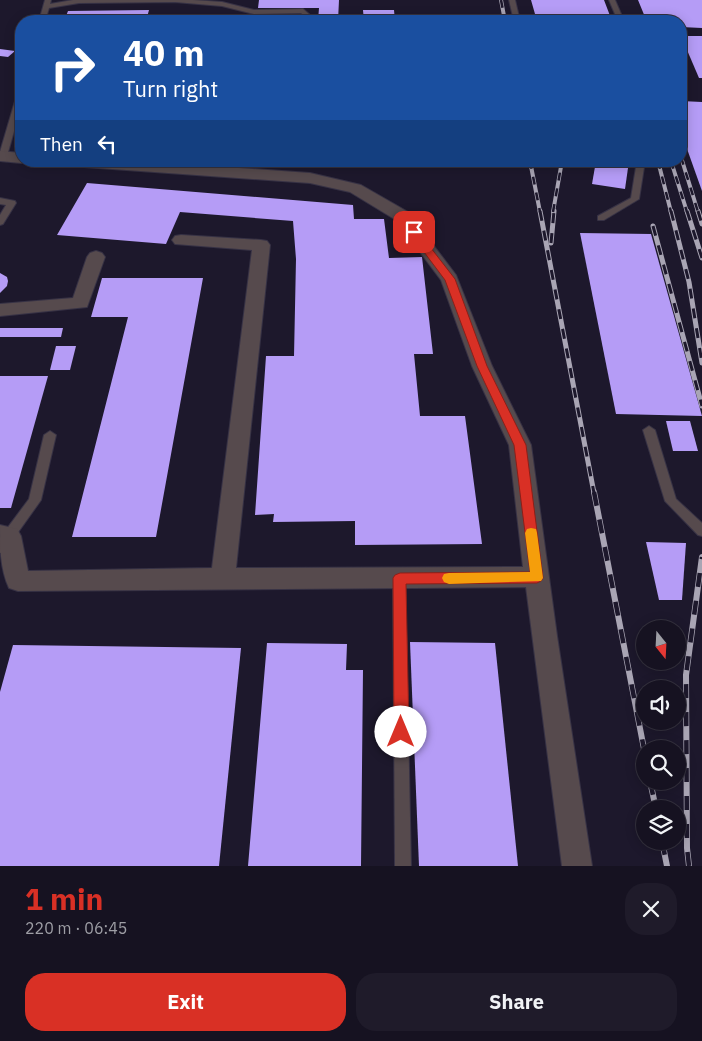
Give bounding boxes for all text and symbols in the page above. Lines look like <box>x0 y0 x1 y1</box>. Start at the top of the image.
text: 40 m <box>123 30 205 76</box>
icon: right <box>40 35 105 100</box>
text: Turn right <box>123 74 218 103</box>
icon: left <box>93 130 121 158</box>
text: Then <box>40 132 83 156</box>
pin <box>393 211 435 253</box>
icon: arrive <box>400 218 428 246</box>
north arrow <box>636 620 686 670</box>
map controls <box>636 620 686 850</box>
button: sound <box>636 680 686 730</box>
position arrow <box>374 705 426 757</box>
button: search <box>636 740 686 790</box>
button: layers <box>636 800 686 850</box>
text: 1 min <box>25 879 103 918</box>
button: close <box>625 883 677 935</box>
text: 220 m · 06:45 <box>25 918 127 938</box>
button: Exit <box>25 973 346 1031</box>
button: Share <box>356 973 677 1031</box>

